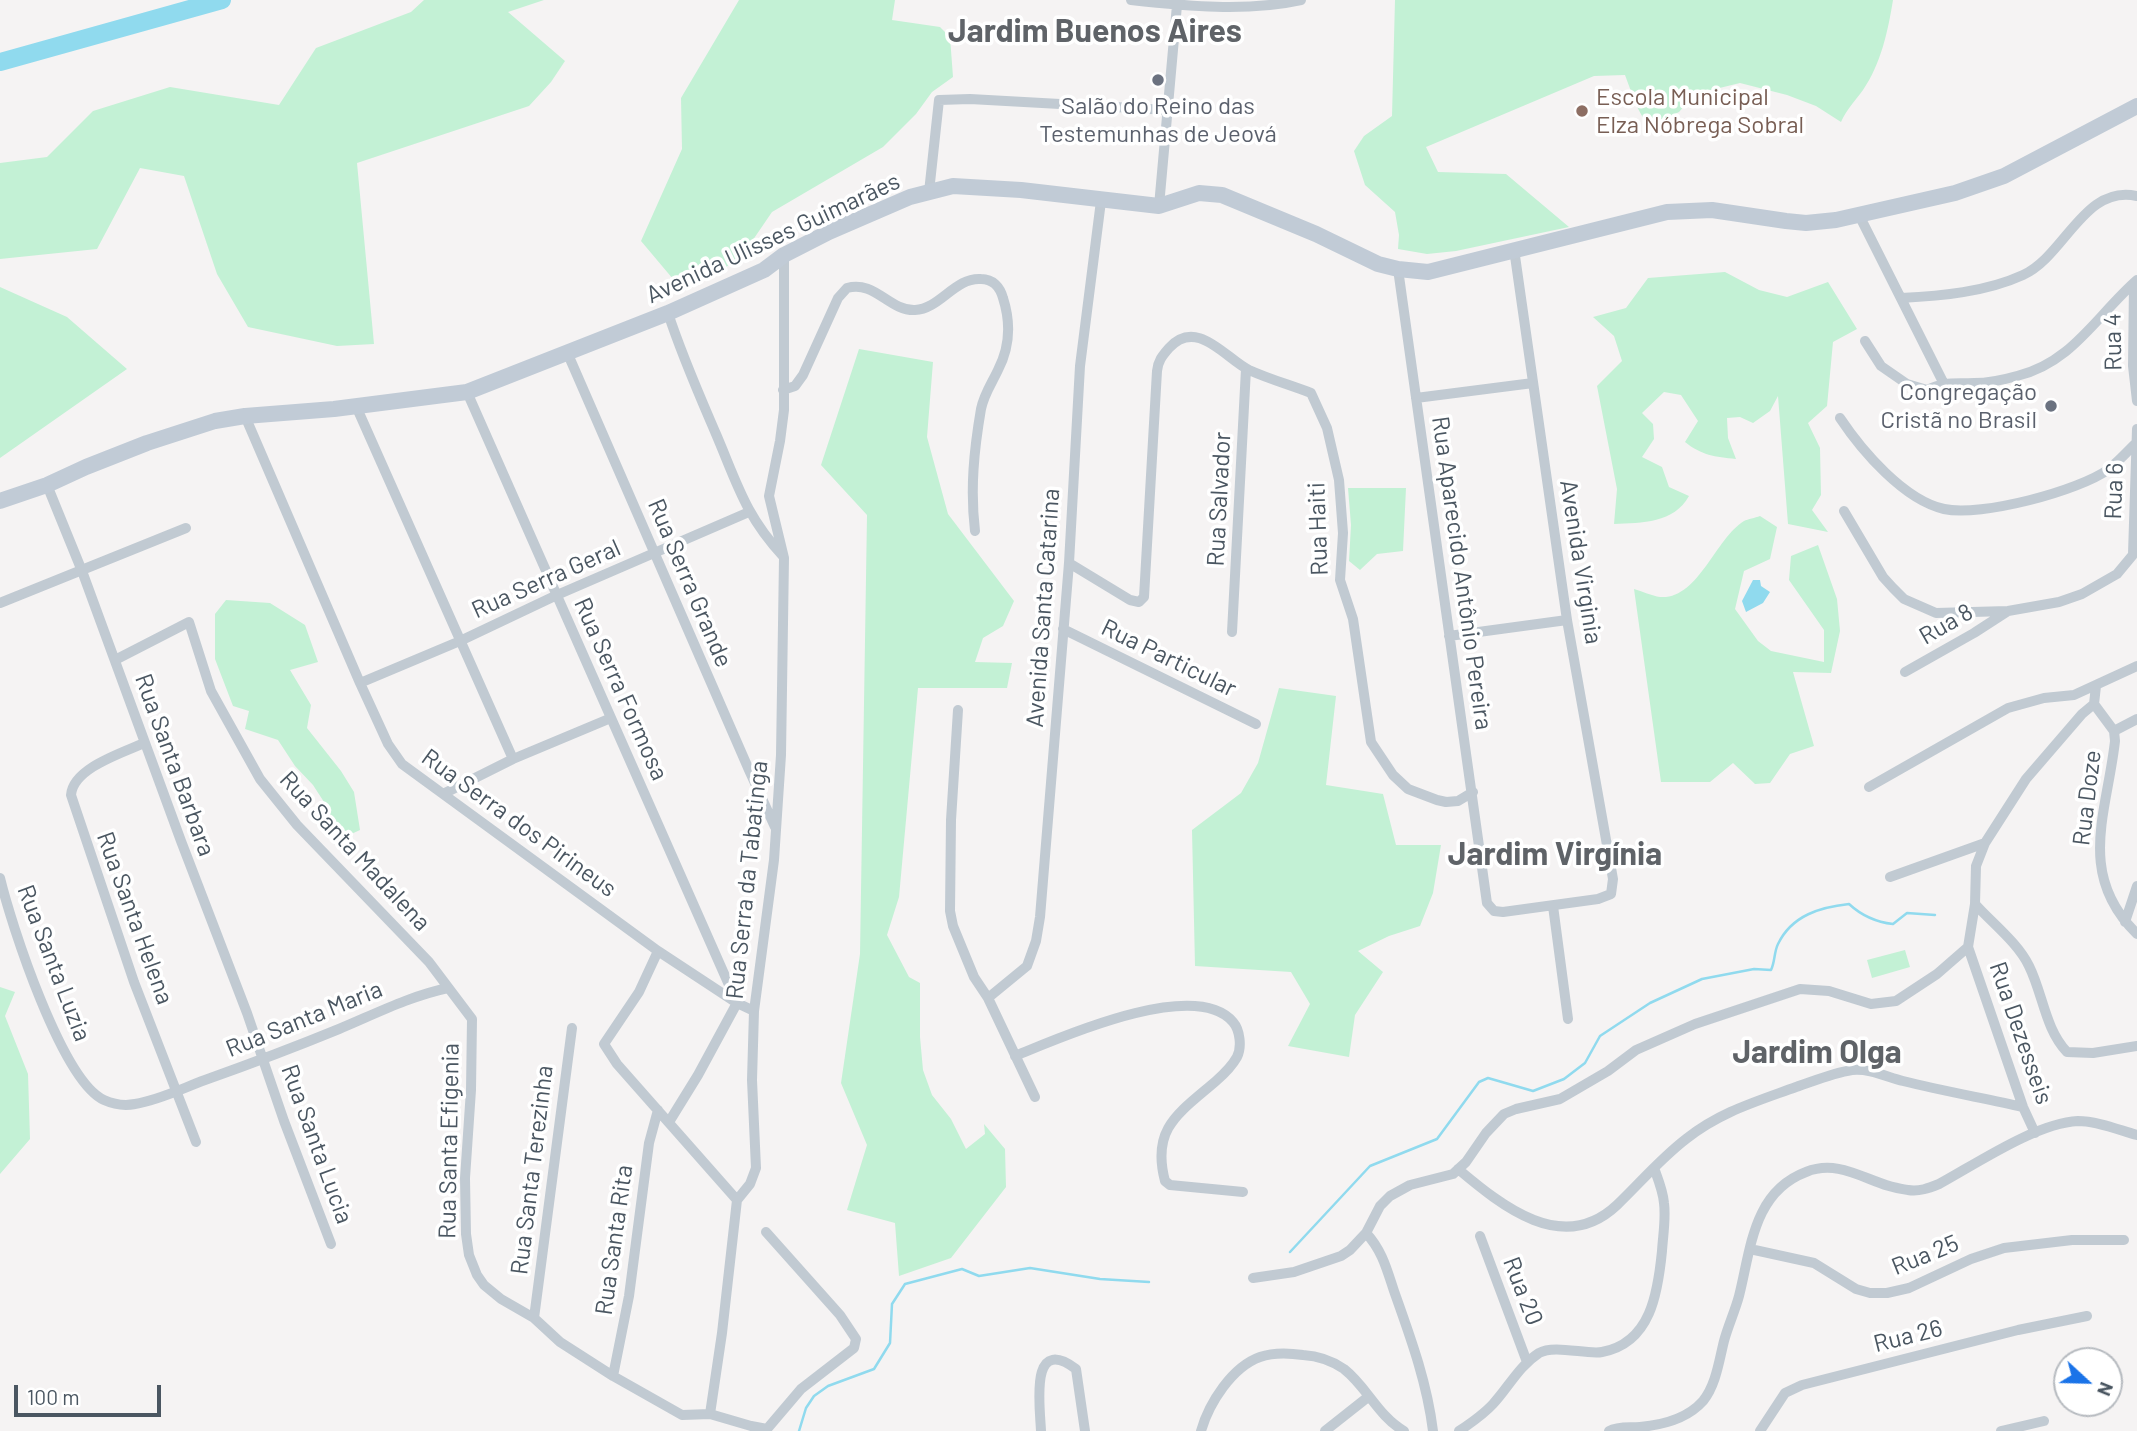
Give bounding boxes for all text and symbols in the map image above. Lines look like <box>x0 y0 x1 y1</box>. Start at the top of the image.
district label: Jardim Buenos Aires <box>948 12 1242 50</box>
marker: Salão do Reino das Testemunhas de Jeová <box>1150 72 1166 88</box>
place label: Escola Municipal Elza Nóbrega Sobral <box>1596 83 1804 139</box>
place label: Salão do Reino das Testemunhas de Jeová <box>1039 92 1277 148</box>
marker: Escola Municipal Elza Nóbrega Sobral <box>1574 103 1590 119</box>
street label: Avenida Ulisses Guimarães <box>642 167 904 309</box>
street label: Rua 4 <box>2098 313 2128 371</box>
place label: Congregação Cristã no Brasil <box>1880 378 2037 434</box>
marker: Congregação Cristã no Brasil <box>2043 398 2059 414</box>
street label: Rua Aparecido Antônio Pereira <box>1426 414 1498 732</box>
street label: Rua Salvador <box>1201 431 1237 567</box>
street label: Rua 6 <box>2099 462 2129 520</box>
street label: Avenida Virginia <box>1554 478 1608 646</box>
street label: Rua Haiti <box>1302 482 1334 576</box>
street label: Avenida Santa Catarina <box>1020 488 1066 728</box>
street label: Rua Serra Grande <box>642 494 738 672</box>
street label: Rua Serra Geral <box>467 533 625 625</box>
street label: Rua Serra Formosa <box>568 593 674 785</box>
street label: Rua 8 <box>1914 597 1978 651</box>
street label: Rua Particular <box>1097 613 1241 703</box>
street label: Rua Santa Barbara <box>129 670 221 860</box>
street label: Rua Serra dos Pirineus <box>416 743 622 903</box>
street label: Rua Doze <box>2067 749 2107 847</box>
street label: Rua Serra da Tabatinga <box>720 759 774 1001</box>
street label: Rua Santa Madalena <box>274 765 436 937</box>
street label: Rua Santa Helena <box>90 828 180 1008</box>
district label: Jardim Virgínia <box>1448 835 1662 873</box>
street label: Rua Santa Luzia <box>11 881 97 1045</box>
street label: Rua Dezesseis <box>1983 958 2059 1108</box>
street label: Rua Santa Maria <box>222 975 386 1063</box>
district label: Jardim Olga <box>1732 1033 1902 1071</box>
street label: Rua Santa Efigenia <box>433 1043 465 1239</box>
street label: Rua Santa Lucia <box>275 1061 359 1227</box>
street label: Rua Santa Terezinha <box>505 1064 559 1276</box>
street label: Rua Santa Rita <box>589 1163 639 1317</box>
street label: Rua 25 <box>1887 1229 1963 1281</box>
street label: Rua 20 <box>1497 1253 1549 1329</box>
street label: Rua 26 <box>1871 1314 1945 1358</box>
north arrow <box>2053 1347 2123 1417</box>
scale bar <box>18 1372 164 1416</box>
text: N <box>2093 1379 2119 1399</box>
text: 100 m <box>27 1384 80 1409</box>

